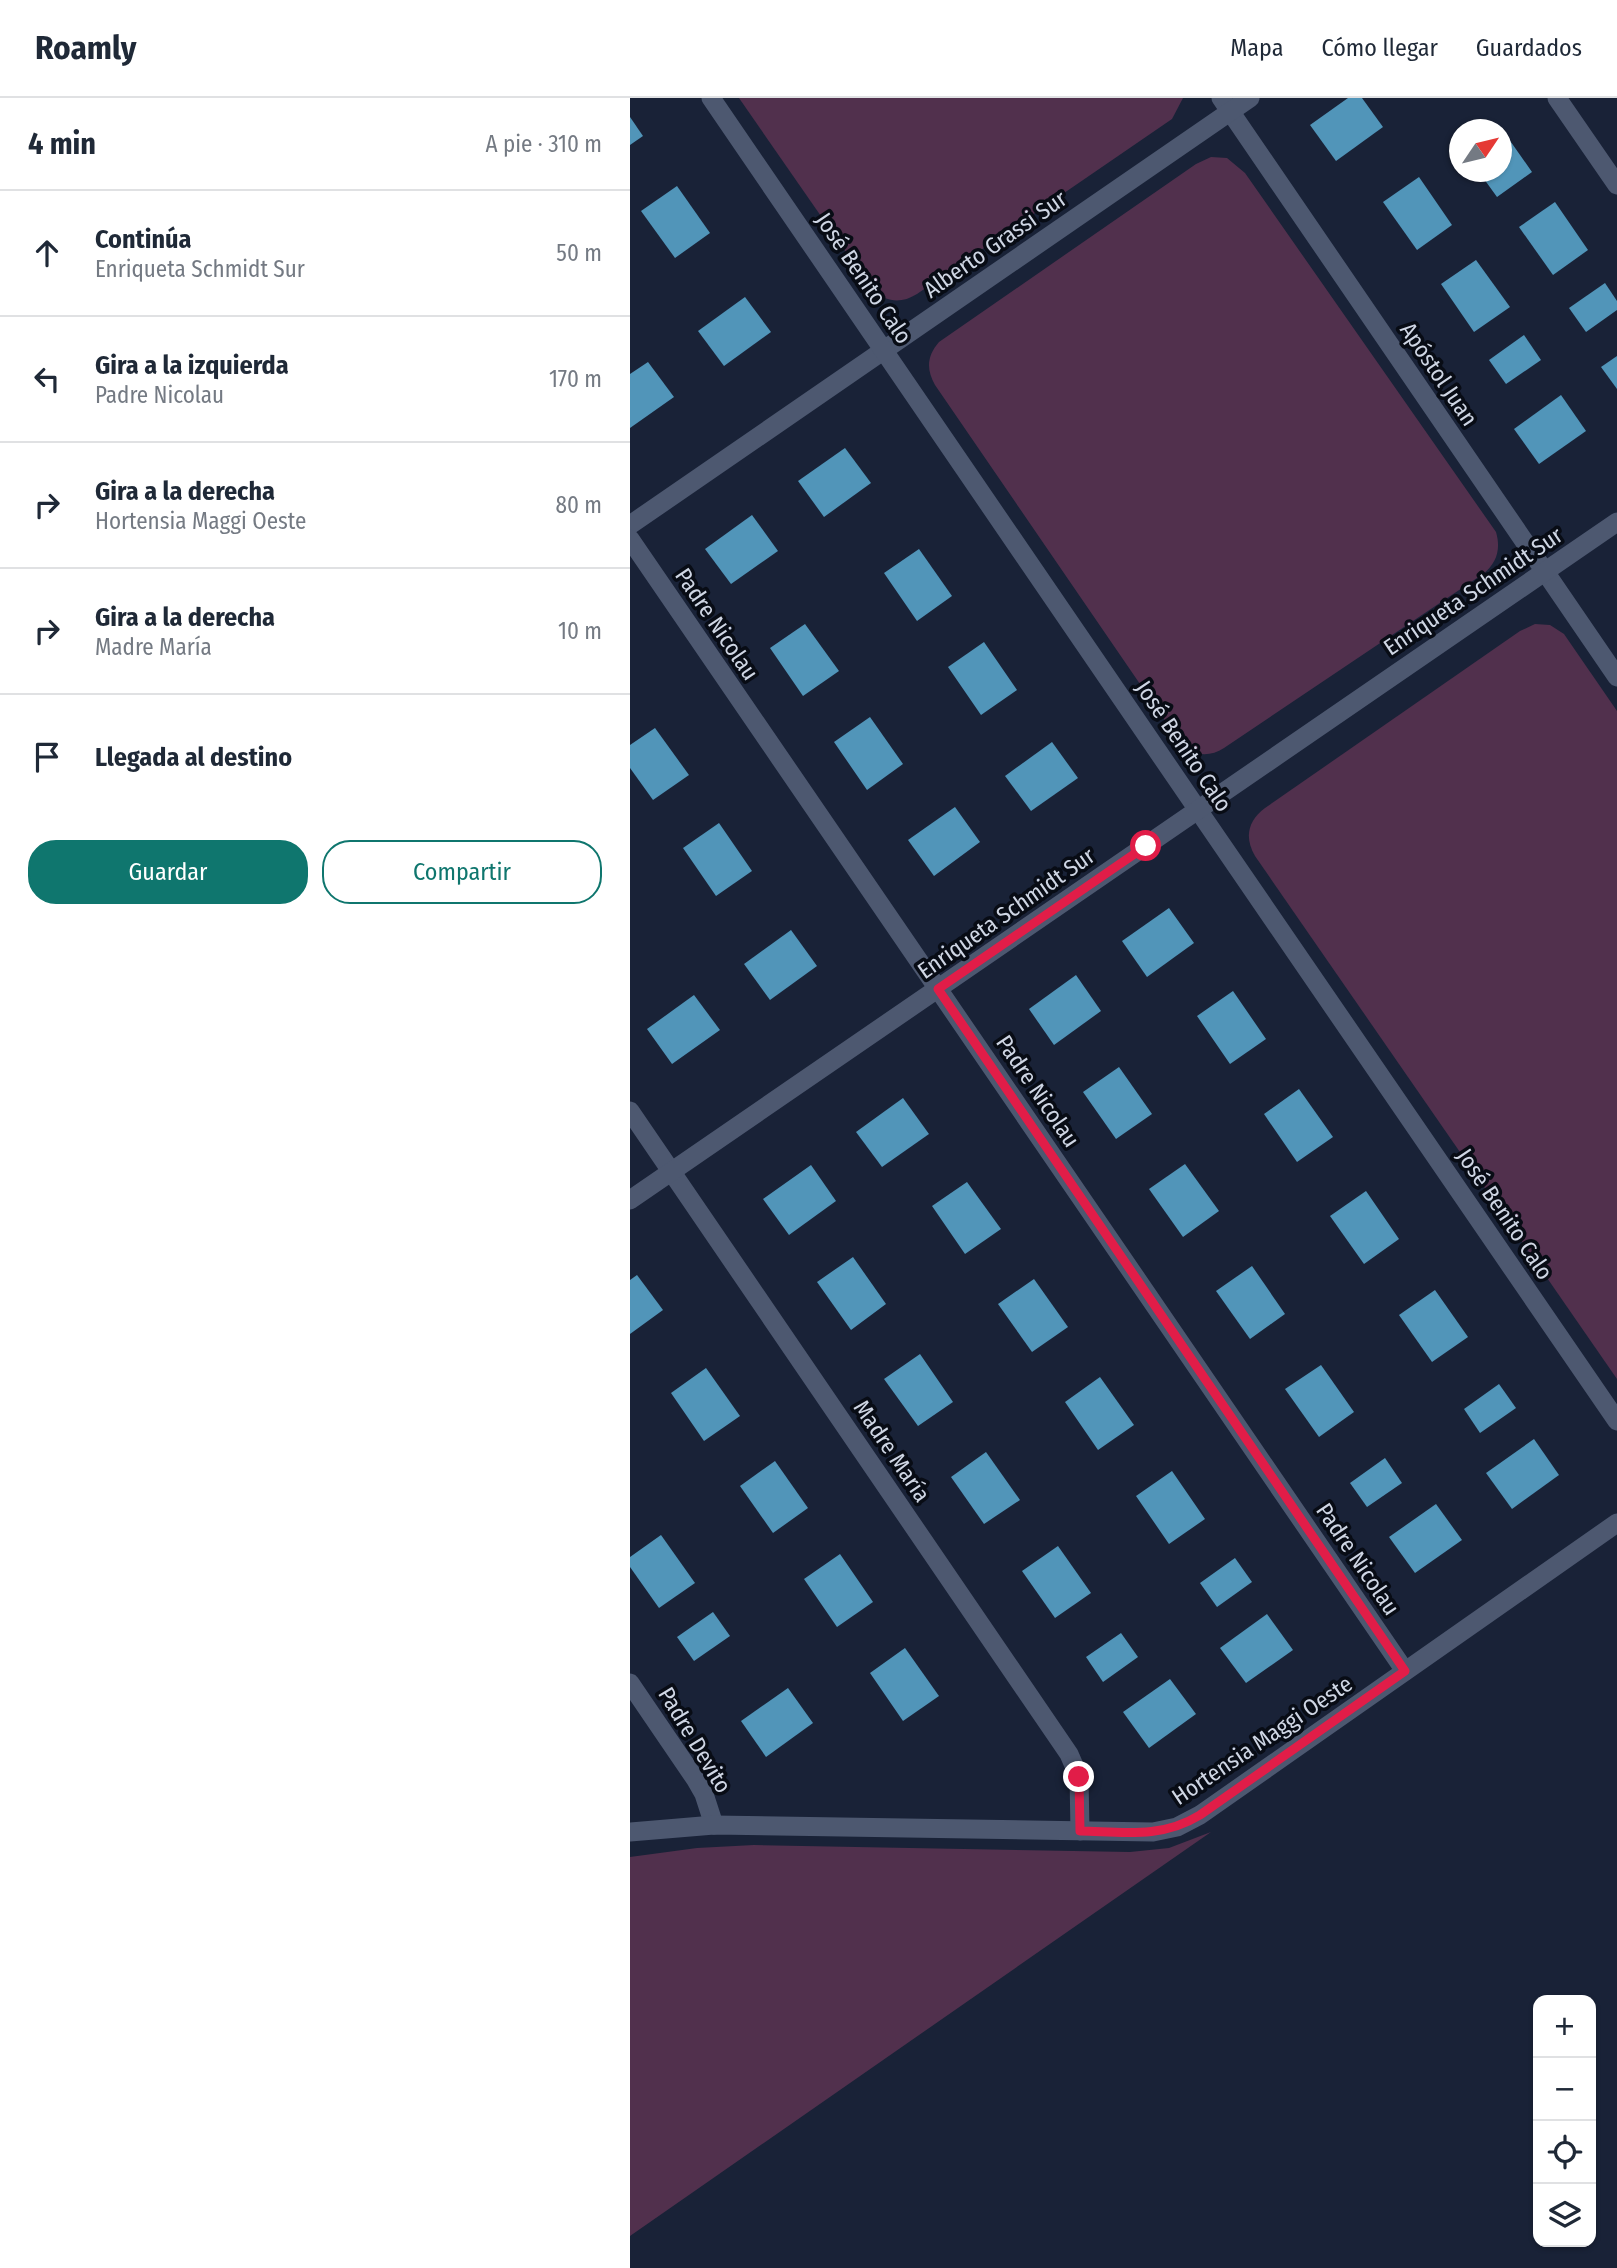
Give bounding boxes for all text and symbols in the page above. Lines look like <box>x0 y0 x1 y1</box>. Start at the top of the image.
text: Roamly <box>35 28 136 68</box>
text: Mapa <box>1230 34 1283 62</box>
text: Cómo llegar <box>1321 34 1438 62</box>
text: Guardados <box>1476 34 1582 62</box>
north arrow <box>1449 119 1512 182</box>
text: 4 min <box>28 126 96 162</box>
text: A pie · 310 m <box>486 130 602 158</box>
street label: Alberto Grassi Sur <box>918 184 1072 304</box>
street label: José Benito Calo <box>810 207 918 349</box>
text: Continúa <box>95 224 192 255</box>
icon: ahead <box>28 234 66 272</box>
text: 50 m <box>556 239 602 267</box>
text: Enriqueta Schmidt Sur <box>95 255 305 283</box>
street label: Apóstol Juan <box>1394 317 1484 431</box>
text: Gira a la izquierda <box>95 350 289 381</box>
icon: left <box>28 360 66 398</box>
text: 170 m <box>549 365 602 393</box>
text: Padre Nicolau <box>95 381 224 409</box>
text: Gira a la derecha <box>95 476 275 507</box>
icon: right <box>28 486 66 524</box>
text: 80 m <box>555 491 602 519</box>
text: Hortensia Maggi Oeste <box>95 507 306 535</box>
street label: Enriqueta Schmidt Sur <box>1378 521 1568 661</box>
street label: Padre Nicolau <box>669 563 765 685</box>
text: Gira a la derecha <box>95 602 275 633</box>
icon: right <box>28 612 66 650</box>
text: 10 m <box>558 617 602 645</box>
text: Madre María <box>95 633 212 661</box>
street label: José Benito Calo <box>1130 675 1238 817</box>
icon: arrive <box>28 738 66 776</box>
text: Llegada al destino <box>95 742 292 773</box>
route start <box>1130 830 1161 861</box>
button: Guardar <box>28 840 308 904</box>
button: Compartir <box>322 840 602 904</box>
street label: Enriqueta Schmidt Sur <box>912 841 1100 985</box>
street label: Padre Nicolau <box>990 1030 1086 1152</box>
street label: José Benito Calo <box>1451 1143 1559 1285</box>
street label: Madre María <box>848 1395 936 1507</box>
street label: Padre Nicolau <box>1310 1498 1406 1620</box>
street label: Hortensia Maggi Oeste <box>1167 1669 1357 1811</box>
street label: Padre Devito <box>652 1682 738 1798</box>
route end <box>1063 1761 1094 1792</box>
map controls <box>1533 1995 1596 2247</box>
button: + <box>1533 1995 1596 2058</box>
button: − <box>1533 2058 1596 2121</box>
button: locate <box>1533 2121 1596 2184</box>
button: layers <box>1533 2184 1596 2247</box>

